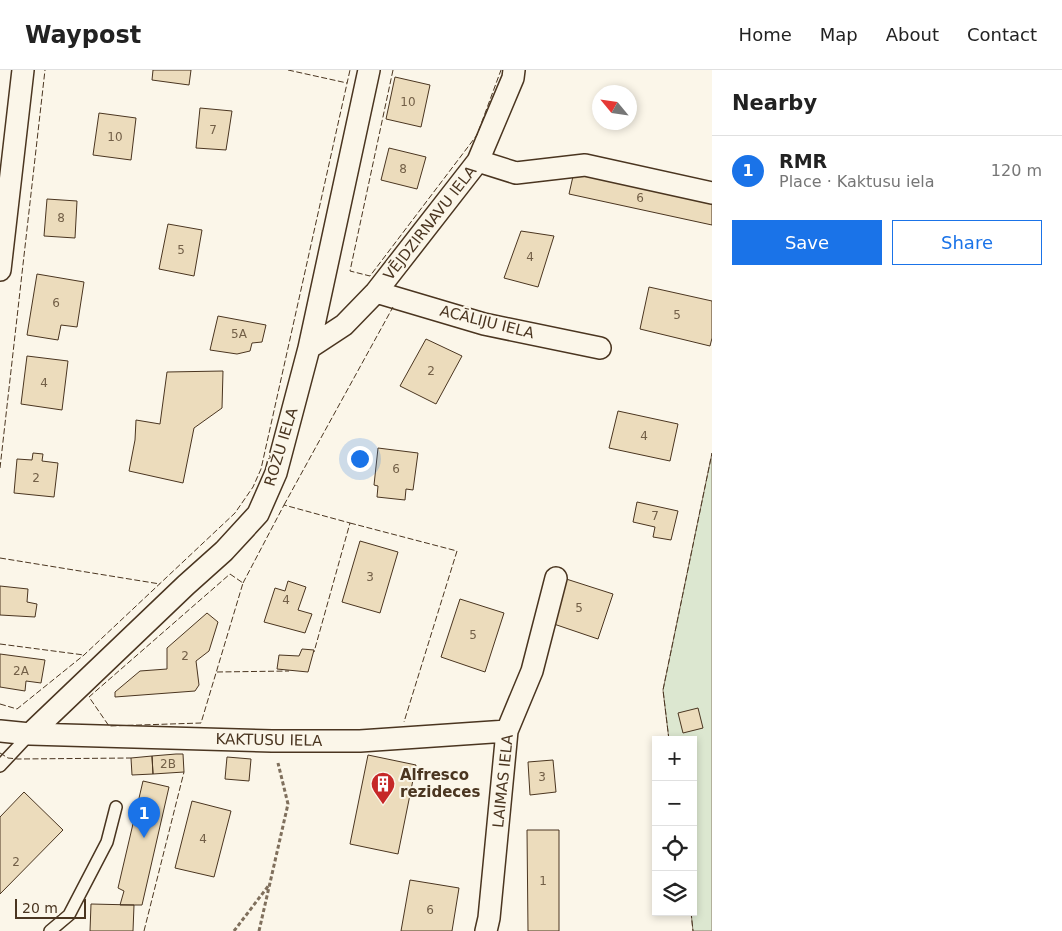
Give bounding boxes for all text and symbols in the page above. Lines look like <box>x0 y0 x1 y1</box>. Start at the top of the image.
text: Waypost <box>25 21 141 49</box>
text: Home <box>739 24 792 45</box>
text: Map <box>820 24 858 45</box>
text: About <box>886 24 939 45</box>
text: Contact <box>967 24 1037 45</box>
north arrow <box>592 85 637 130</box>
text: Nearby <box>732 91 817 115</box>
house number: 10 <box>400 95 416 109</box>
house number: 7 <box>209 123 217 137</box>
house number: 10 <box>107 130 123 144</box>
text: RMR <box>779 150 827 172</box>
text: 1 <box>742 161 754 180</box>
text: 120 m <box>991 161 1042 180</box>
street label: VĒJDZIRNAVU IELA <box>380 162 481 284</box>
house number: 8 <box>399 162 407 176</box>
text: Place · Kaktusu iela <box>779 172 935 191</box>
house number: 6 <box>636 191 644 205</box>
house number: 8 <box>57 211 65 225</box>
button: Save <box>732 220 882 265</box>
button: Share <box>892 220 1042 265</box>
house number: 5 <box>177 243 185 257</box>
house number: 4 <box>526 250 534 264</box>
house number: 6 <box>52 296 60 310</box>
street label: ACĀLIJU IELA <box>438 302 537 343</box>
house number: 5 <box>673 308 681 322</box>
house number: 5A <box>231 327 248 341</box>
house number: 2 <box>427 364 435 378</box>
house number: 4 <box>40 376 48 390</box>
street label: ROŽU IELA <box>260 405 302 488</box>
house number: 4 <box>640 429 648 443</box>
your location <box>347 446 373 472</box>
house number: 6 <box>392 462 400 476</box>
house number: 2 <box>32 471 40 485</box>
house number: 7 <box>651 509 659 523</box>
house number: 3 <box>366 570 374 584</box>
house number: 4 <box>282 593 290 607</box>
house number: 5 <box>575 601 583 615</box>
house number: 5 <box>469 628 477 642</box>
house number: 2 <box>181 649 189 663</box>
house number: 2A <box>13 664 30 678</box>
street label: KAKTUSU IELA <box>215 730 323 750</box>
street label: LAIMAS IELA <box>489 733 517 829</box>
map controls <box>652 736 697 916</box>
button: + <box>652 736 697 781</box>
house number: 2B <box>160 757 176 771</box>
place label: Alfresco rezideces <box>400 766 480 801</box>
house number: 3 <box>538 770 546 784</box>
building icon: Alfresco rezideces <box>370 771 396 805</box>
button: − <box>652 781 697 826</box>
pin: 1 <box>128 797 160 838</box>
button: locate <box>652 826 697 871</box>
house number: 4 <box>199 832 207 846</box>
house number: 2 <box>12 855 20 869</box>
button: layers <box>652 871 697 916</box>
house number: 1 <box>539 874 547 888</box>
scale bar <box>15 896 86 919</box>
text: 20 m <box>22 900 58 916</box>
house number: 6 <box>426 903 434 917</box>

